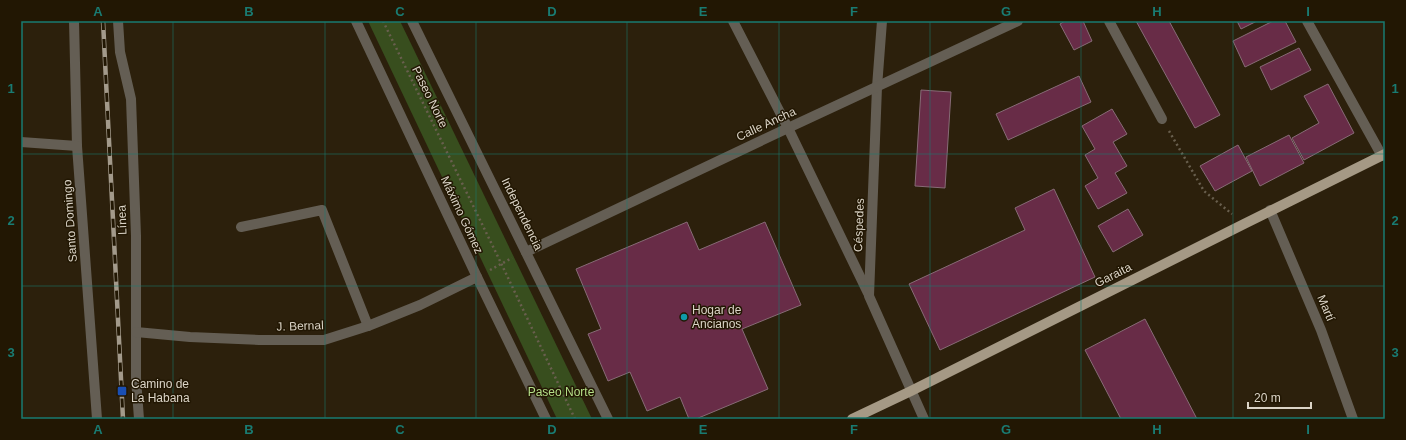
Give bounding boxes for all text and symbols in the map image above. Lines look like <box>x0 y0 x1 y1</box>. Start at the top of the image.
text: A <box>93 4 103 19</box>
text: B <box>244 4 254 19</box>
text: C <box>395 4 405 19</box>
text: D <box>547 4 557 19</box>
text: E <box>699 4 708 19</box>
text: F <box>850 4 858 19</box>
text: G <box>1001 4 1011 19</box>
text: H <box>1152 4 1162 19</box>
text: I <box>1306 4 1310 19</box>
street label: Paseo Norte <box>409 64 451 130</box>
text: 1 <box>7 81 15 96</box>
text: 1 <box>1391 81 1399 96</box>
street label: Calle Ancha <box>734 104 798 144</box>
street label: Máximo Gómez <box>438 174 486 256</box>
street label: Independencia <box>498 176 546 253</box>
street label: Santo Domingo <box>60 179 80 263</box>
street label: Céspedes <box>851 198 867 252</box>
street label: Línea <box>114 204 130 235</box>
text: 2 <box>7 213 15 228</box>
text: 2 <box>1391 213 1399 228</box>
street label: Garaita <box>1092 260 1134 290</box>
street label: Martí <box>1314 293 1338 324</box>
place label: Hogar de Ancianos <box>692 303 742 331</box>
marker: Hogar de Ancianos <box>679 312 689 322</box>
street label: J. Bernal <box>276 318 324 334</box>
text: 3 <box>7 345 15 360</box>
text: 3 <box>1391 345 1399 360</box>
place label: Camino de La Habana <box>131 377 190 405</box>
scale bar <box>1248 384 1311 410</box>
marker: Camino de La Habana <box>116 385 128 397</box>
park label: Paseo Norte <box>528 385 595 399</box>
text: 20 m <box>1254 391 1281 405</box>
text: A <box>93 422 103 437</box>
text: B <box>244 422 254 437</box>
text: C <box>395 422 405 437</box>
text: D <box>547 422 557 437</box>
text: E <box>699 422 708 437</box>
text: F <box>850 422 858 437</box>
text: G <box>1001 422 1011 437</box>
text: H <box>1152 422 1162 437</box>
text: I <box>1306 422 1310 437</box>

